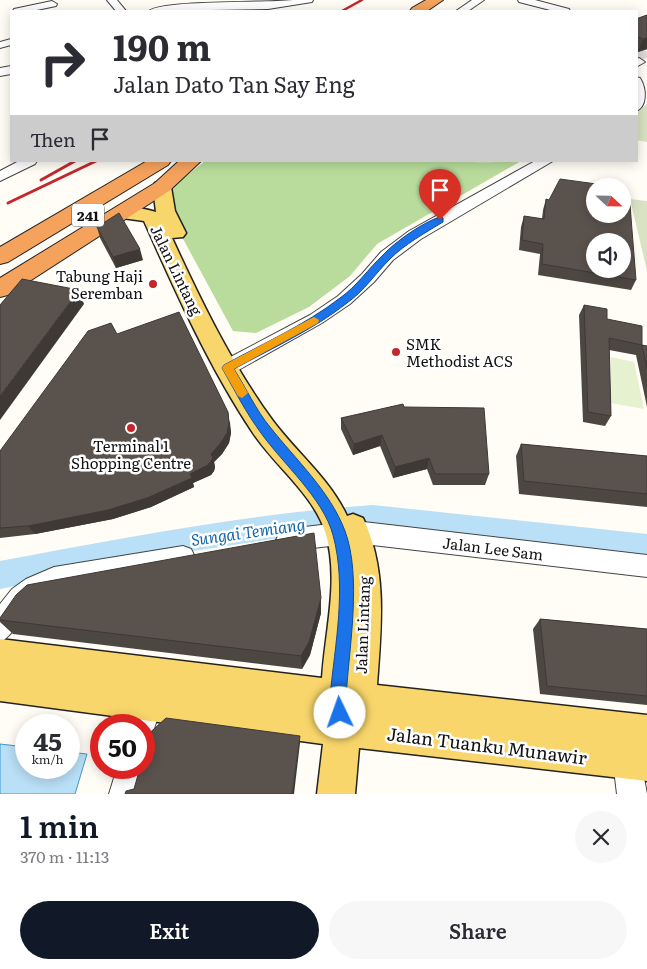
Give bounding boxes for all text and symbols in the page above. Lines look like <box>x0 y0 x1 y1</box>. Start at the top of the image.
text: 190 m <box>113 20 211 72</box>
icon: right <box>30 30 95 95</box>
text: Jalan Dato Tan Say Eng <box>113 67 355 100</box>
text: Then <box>30 125 76 153</box>
icon: arrive <box>86 125 114 153</box>
pin <box>419 169 461 220</box>
icon: arrive <box>426 176 454 204</box>
north arrow <box>586 178 631 222</box>
map controls <box>586 178 631 278</box>
road number: 241 <box>72 204 104 226</box>
street label: Jalan Lintang <box>145 221 209 320</box>
button: sound <box>586 233 631 278</box>
place label: Tabung Haji Seremban <box>55 264 143 304</box>
marker: Tabung Haji Seremban <box>147 278 159 290</box>
place label: SMK Methodist ACS <box>406 332 513 372</box>
marker: SMK Methodist ACS <box>390 346 402 358</box>
marker: Terminal 1 Shopping Centre <box>125 422 137 434</box>
place label: Terminal 1 Shopping Centre <box>71 434 191 474</box>
water label: Sungai Temiang <box>189 511 307 551</box>
street label: Jalan Lee Sam <box>441 530 545 566</box>
street label: Jalan Lintang <box>349 575 375 674</box>
position arrow <box>313 686 365 738</box>
speed limit sign: 50 <box>90 714 155 779</box>
street label: Jalan Tuanku Munawir <box>386 719 589 771</box>
text: 45 <box>33 722 62 759</box>
text: km/h <box>32 750 63 768</box>
text: 1 min <box>20 803 99 847</box>
button: close <box>575 811 627 863</box>
text: 370 m · 11:13 <box>20 844 110 868</box>
button: Exit <box>20 901 319 959</box>
button: Share <box>329 901 627 959</box>

